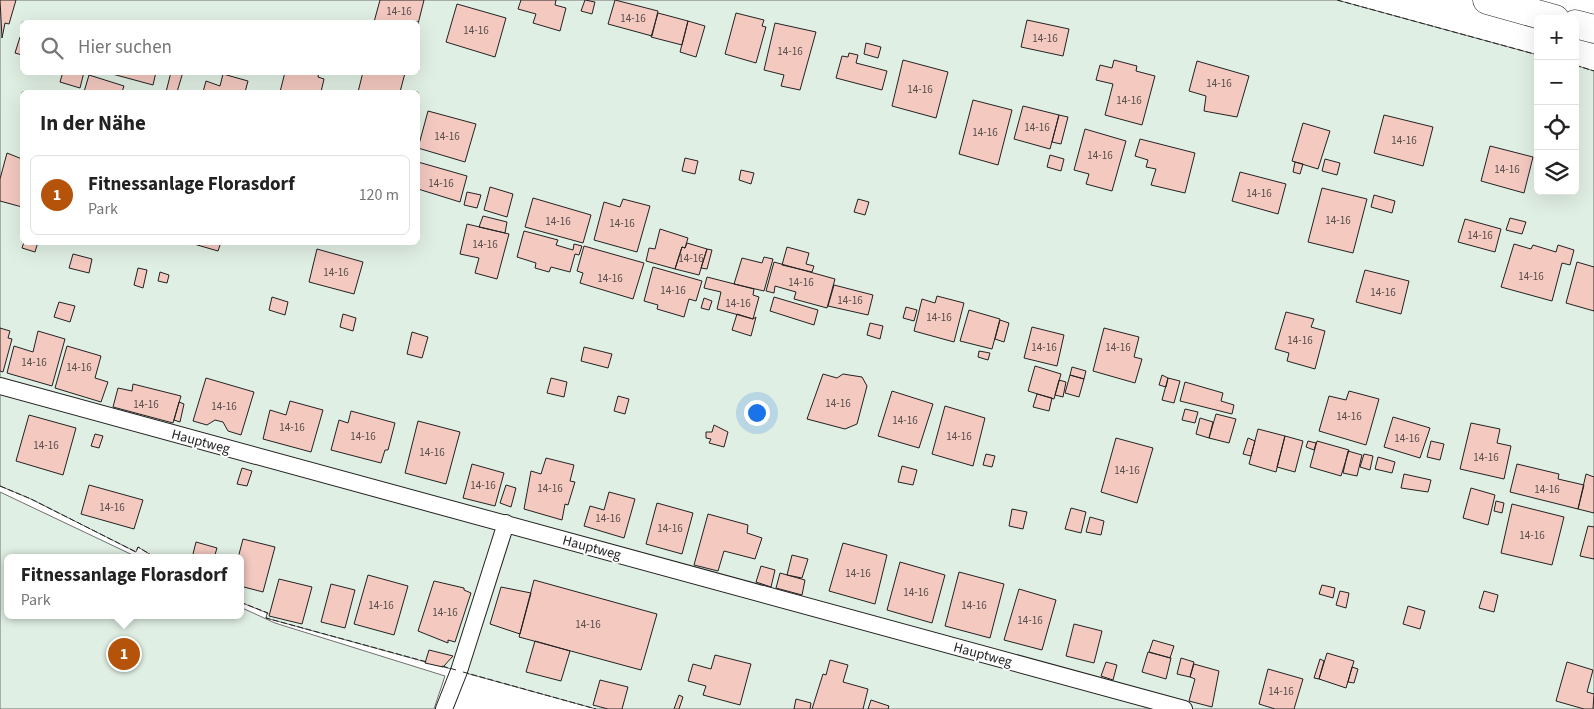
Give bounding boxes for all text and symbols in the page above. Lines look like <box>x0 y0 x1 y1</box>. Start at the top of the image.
house number: 14-16 <box>386 4 412 19</box>
house number: 14-16 <box>620 11 646 26</box>
map controls <box>1534 15 1579 195</box>
button: + <box>1534 15 1579 60</box>
search box <box>20 20 420 75</box>
house number: 14-16 <box>463 23 489 38</box>
house number: 14-16 <box>1032 31 1058 46</box>
icon: search <box>38 34 66 62</box>
text: Hier suchen <box>78 34 172 61</box>
house number: 14-16 <box>777 44 803 59</box>
button: − <box>1534 60 1579 105</box>
house number: 14-16 <box>1206 76 1232 91</box>
house number: 14-16 <box>907 82 933 97</box>
house number: 14-16 <box>1116 93 1142 108</box>
button: locate <box>1534 105 1579 150</box>
text: In der Nähe <box>40 108 146 138</box>
house number: 14-16 <box>1024 120 1050 135</box>
house number: 14-16 <box>972 125 998 140</box>
house number: 14-16 <box>434 129 460 144</box>
house number: 14-16 <box>1391 133 1417 148</box>
house number: 14-16 <box>1087 148 1113 163</box>
button: layers <box>1534 150 1579 195</box>
house number: 14-16 <box>1494 162 1520 177</box>
text: Fitnessanlage Florasdorf <box>88 171 295 198</box>
house number: 14-16 <box>428 176 454 191</box>
text: 1 <box>53 184 61 206</box>
text: 120 m <box>359 184 399 206</box>
house number: 14-16 <box>1246 186 1272 201</box>
text: Park <box>88 198 118 220</box>
house number: 14-16 <box>1325 213 1351 228</box>
house number: 14-16 <box>545 214 571 229</box>
house number: 14-16 <box>609 216 635 231</box>
house number: 14-16 <box>1467 228 1493 243</box>
house number: 14-16 <box>472 237 498 252</box>
house number: 14-16 <box>678 251 704 266</box>
house number: 14-16 <box>323 265 349 280</box>
house number: 14-16 <box>1518 269 1544 284</box>
house number: 14-16 <box>597 271 623 286</box>
house number: 14-16 <box>788 275 814 290</box>
house number: 14-16 <box>660 283 686 298</box>
house number: 14-16 <box>1370 285 1396 300</box>
house number: 14-16 <box>837 293 863 308</box>
house number: 14-16 <box>725 296 751 311</box>
house number: 14-16 <box>926 310 952 325</box>
house number: 14-16 <box>1287 333 1313 348</box>
house number: 14-16 <box>1031 340 1057 355</box>
house number: 14-16 <box>1105 340 1131 355</box>
house number: 14-16 <box>21 355 47 370</box>
house number: 14-16 <box>66 360 92 375</box>
house number: 14-16 <box>825 396 851 411</box>
house number: 14-16 <box>133 397 159 412</box>
house number: 14-16 <box>211 399 237 414</box>
your location <box>744 400 770 426</box>
house number: 14-16 <box>1336 409 1362 424</box>
house number: 14-16 <box>892 413 918 428</box>
house number: 14-16 <box>279 420 305 435</box>
street label: Hauptweg <box>169 425 232 459</box>
house number: 14-16 <box>350 429 376 444</box>
house number: 14-16 <box>946 429 972 444</box>
house number: 14-16 <box>1394 431 1420 446</box>
house number: 14-16 <box>33 438 59 453</box>
house number: 14-16 <box>419 445 445 460</box>
house number: 14-16 <box>1473 450 1499 465</box>
house number: 14-16 <box>1114 463 1140 478</box>
house number: 14-16 <box>470 478 496 493</box>
house number: 14-16 <box>537 481 563 496</box>
house number: 14-16 <box>1534 482 1560 497</box>
house number: 14-16 <box>99 500 125 515</box>
house number: 14-16 <box>595 511 621 526</box>
house number: 14-16 <box>657 521 683 536</box>
house number: 14-16 <box>1519 528 1545 543</box>
street label: Hauptweg <box>560 531 623 565</box>
popup <box>4 554 244 619</box>
text: Fitnessanlage Florasdorf <box>21 562 227 589</box>
house number: 14-16 <box>845 566 871 581</box>
house number: 14-16 <box>903 585 929 600</box>
text: Park <box>21 589 51 611</box>
house number: 14-16 <box>368 598 394 613</box>
house number: 14-16 <box>961 598 987 613</box>
house number: 14-16 <box>432 605 458 620</box>
house number: 14-16 <box>1017 613 1043 628</box>
house number: 14-16 <box>575 617 601 632</box>
pin: 1 <box>108 635 140 673</box>
street label: Hauptweg <box>951 638 1014 672</box>
house number: 14-16 <box>1268 684 1294 699</box>

